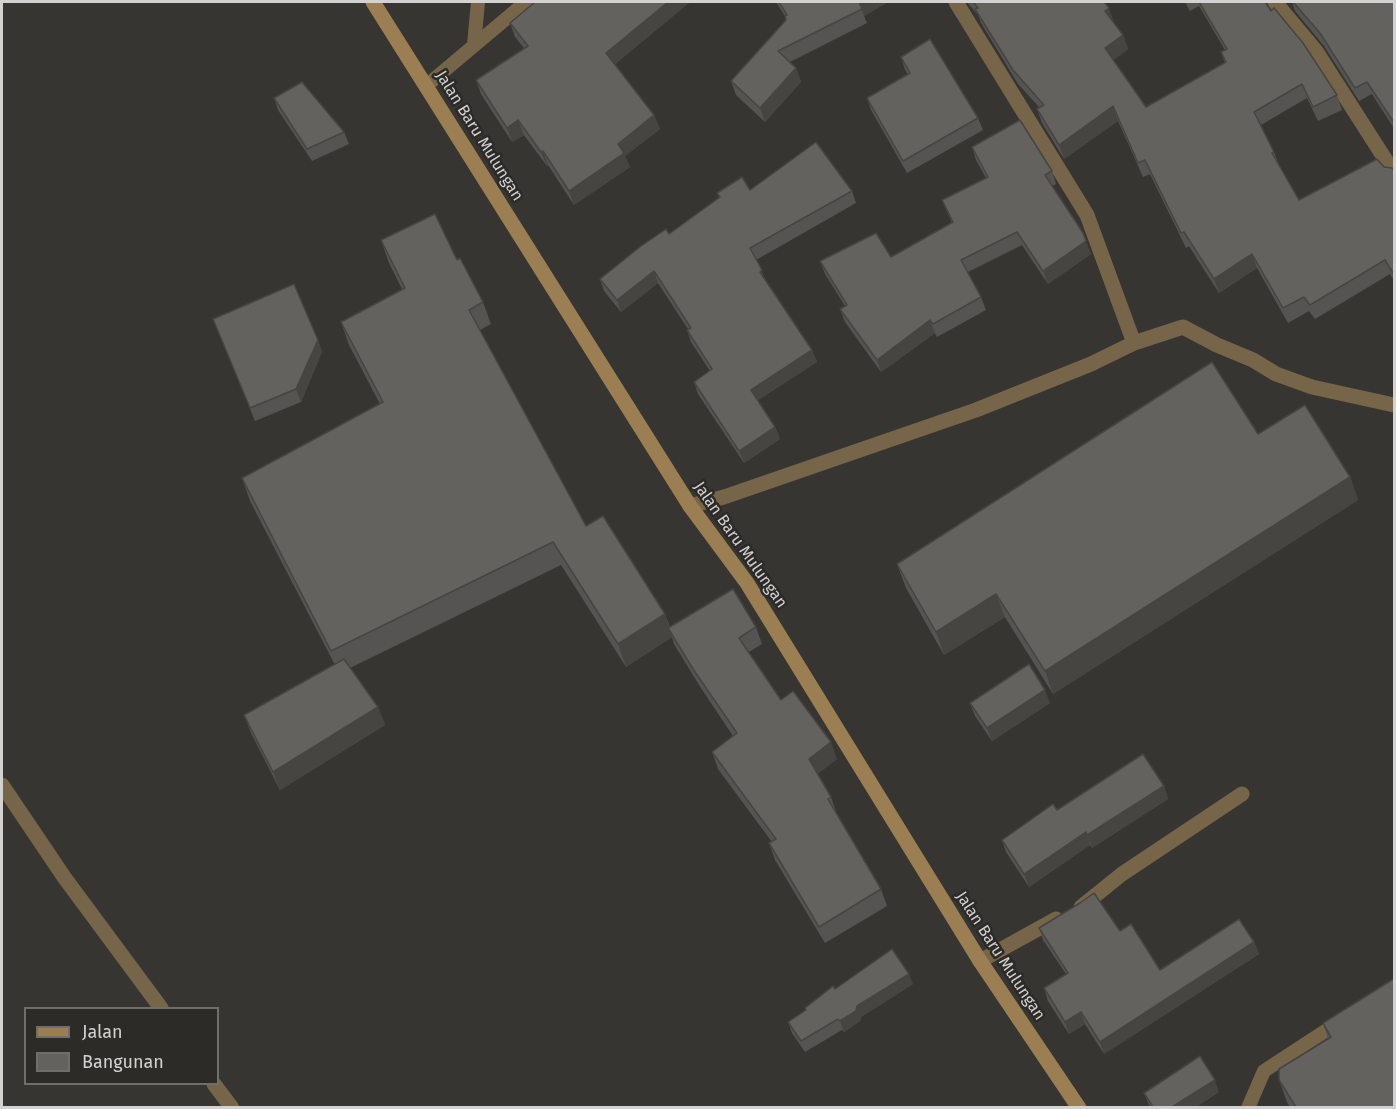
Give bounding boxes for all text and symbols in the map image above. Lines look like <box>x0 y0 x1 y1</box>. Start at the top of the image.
street label: Jalan Baru Mulungan <box>431 67 527 205</box>
street label: Jalan Baru Mulungan <box>689 478 791 612</box>
street label: Jalan Baru Mulungan <box>951 888 1049 1024</box>
legend <box>24 1007 219 1085</box>
text: Jalan <box>82 1021 123 1043</box>
text: Bangunan <box>82 1051 164 1073</box>

